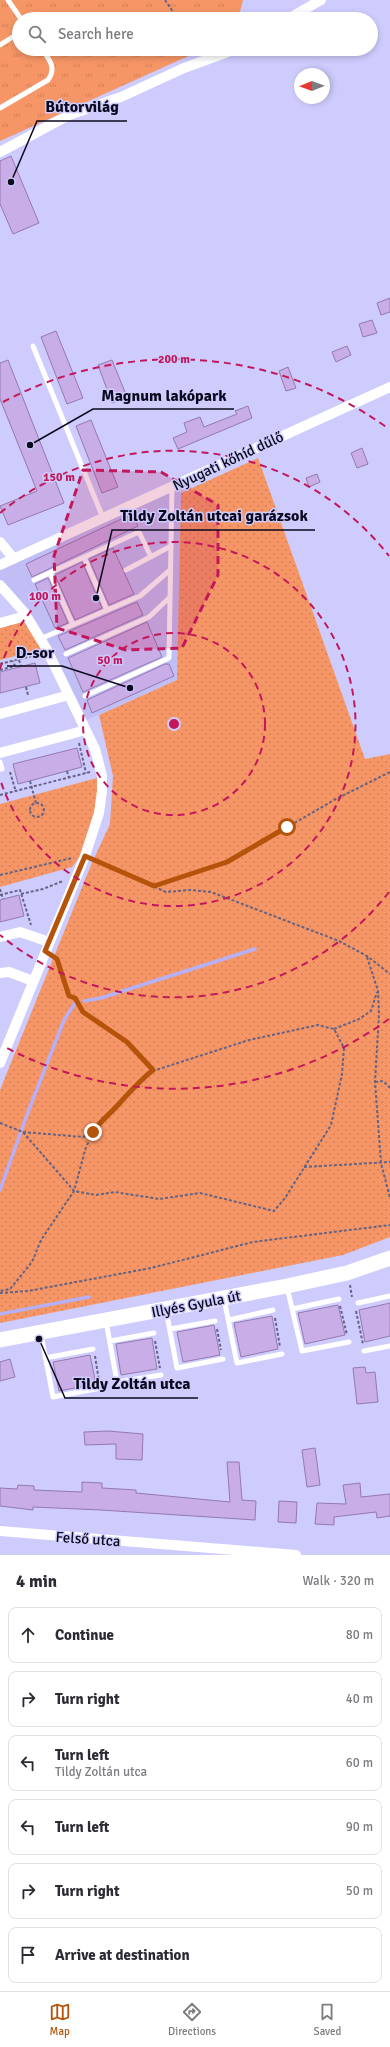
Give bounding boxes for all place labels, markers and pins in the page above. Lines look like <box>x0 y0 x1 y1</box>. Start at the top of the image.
callout: Bútorvilág <box>37 93 127 121</box>
callout: Magnum lakópark <box>93 381 234 409</box>
callout: Tildy Zoltán utcai garázsok <box>112 502 315 530</box>
callout: D-sor <box>7 638 62 666</box>
centre of rings <box>167 717 181 731</box>
callout: Tildy Zoltán utca <box>65 1370 198 1398</box>

